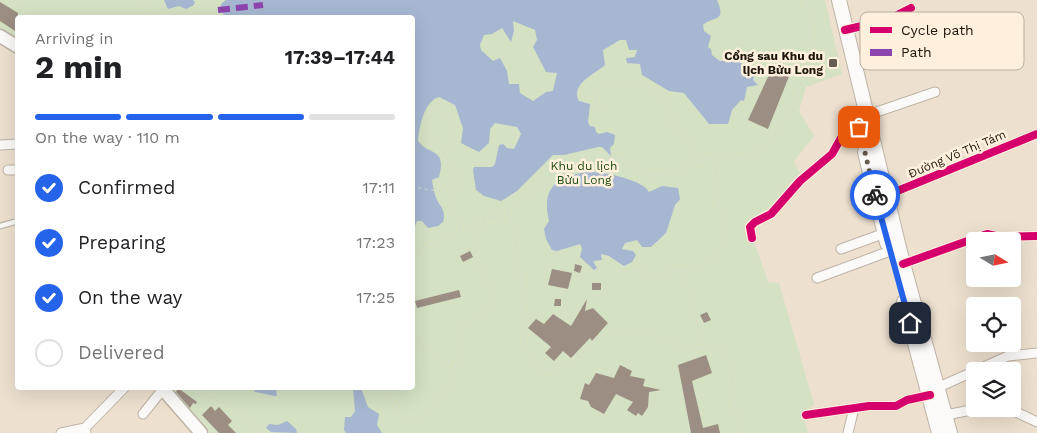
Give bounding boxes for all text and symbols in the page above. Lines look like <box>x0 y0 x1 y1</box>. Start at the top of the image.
legend <box>860 12 1024 70</box>
text: Cycle path <box>901 22 974 38</box>
text: Arriving in <box>35 29 113 48</box>
text: Path <box>901 44 932 60</box>
text: 17:39–17:44 <box>285 46 395 69</box>
text: 2 min <box>35 48 123 86</box>
place label: Cổng sau Khu du lịch Bửu Long <box>724 49 823 77</box>
marker: Cổng sau Khu du lịch Bửu Long <box>827 57 839 69</box>
pin <box>838 106 880 148</box>
icon: bag <box>845 113 873 141</box>
street label: Đường Võ Thị Tám <box>906 127 1008 181</box>
text: On the way · 110 m <box>35 128 180 147</box>
park label: Khu du lịch Bửu Long <box>551 159 617 187</box>
courier <box>850 170 900 220</box>
icon: check <box>35 174 63 202</box>
text: Confirmed <box>78 176 175 199</box>
text: 17:11 <box>363 178 395 197</box>
icon: bike <box>861 181 889 209</box>
icon: check <box>35 229 63 257</box>
text: Preparing <box>78 231 165 254</box>
north arrow <box>966 232 1021 288</box>
map controls <box>966 232 1021 417</box>
text: 17:23 <box>356 233 395 252</box>
icon: check <box>35 284 63 312</box>
text: On the way <box>78 286 182 309</box>
text: 17:25 <box>356 288 395 307</box>
button: locate <box>966 297 1021 352</box>
pin <box>889 302 931 344</box>
icon: home <box>896 309 924 337</box>
text: Delivered <box>78 341 165 364</box>
button: layers <box>966 362 1021 417</box>

